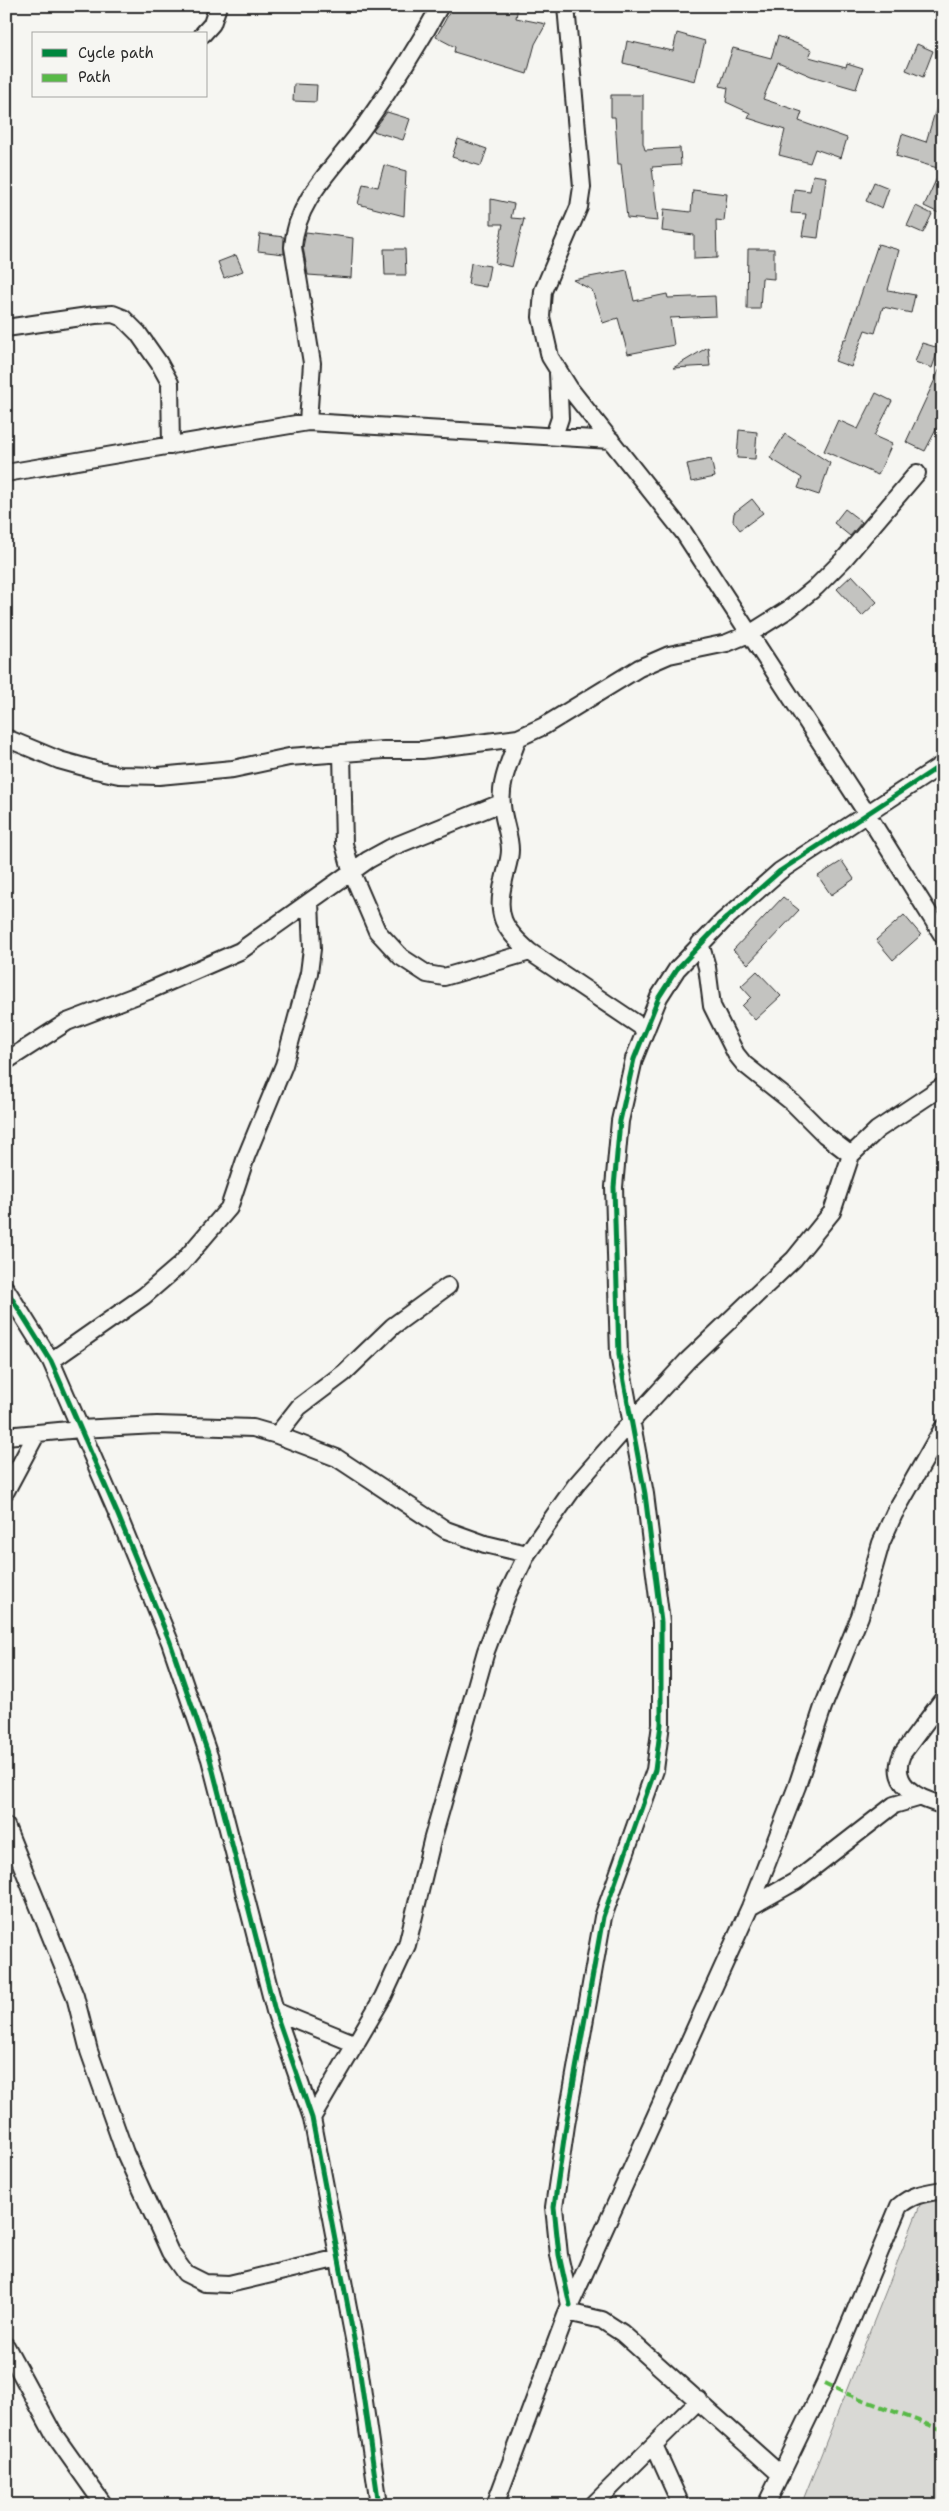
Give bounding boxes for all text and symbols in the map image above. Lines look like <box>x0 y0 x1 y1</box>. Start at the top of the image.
legend <box>32 32 208 98</box>
text: Cycle path <box>78 43 154 63</box>
text: Path <box>78 67 111 87</box>

